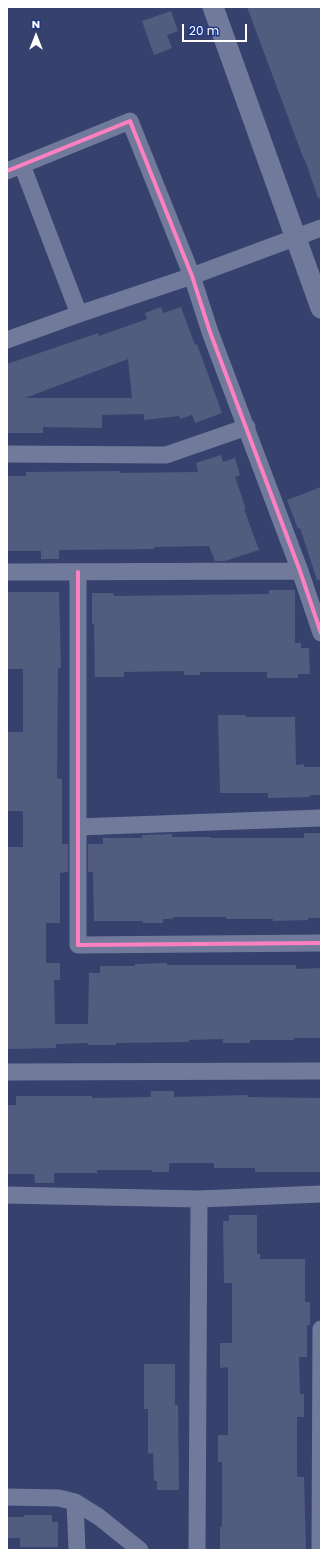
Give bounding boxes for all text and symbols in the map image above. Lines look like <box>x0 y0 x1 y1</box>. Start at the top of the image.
north arrow <box>16 16 56 56</box>
text: N <box>32 16 40 32</box>
scale bar <box>184 16 249 42</box>
text: 20 m <box>189 22 219 39</box>

